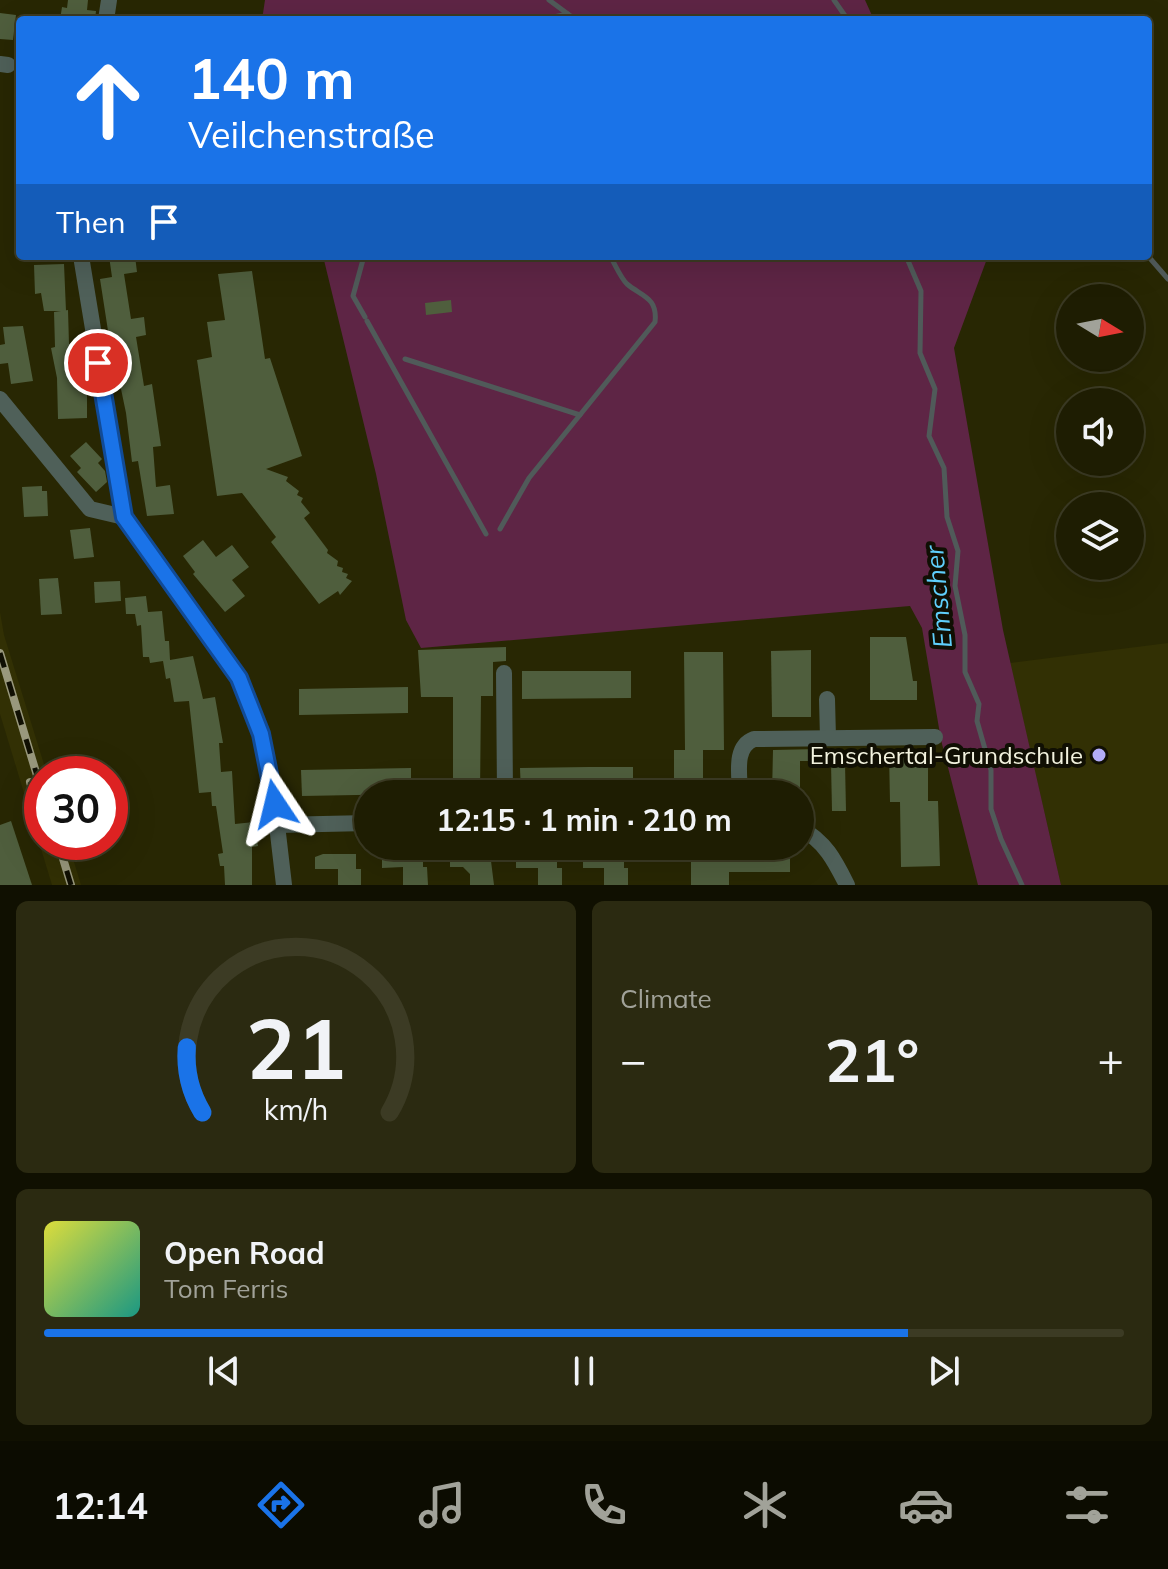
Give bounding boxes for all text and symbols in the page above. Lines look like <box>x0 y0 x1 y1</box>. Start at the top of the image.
text: 140 m <box>188 43 355 113</box>
icon: ahead <box>56 48 160 152</box>
text: Veilchenstraße <box>188 112 435 157</box>
icon: arrive <box>142 200 186 244</box>
text: Then <box>56 203 126 241</box>
north arrow <box>1056 284 1144 372</box>
map controls <box>1056 284 1144 580</box>
pin <box>64 329 132 397</box>
icon: arrive <box>76 341 120 385</box>
button: sound <box>1056 388 1144 476</box>
button: layers <box>1056 492 1144 580</box>
water label: Emscher <box>917 543 959 650</box>
place label: Emschertal-Grundschule <box>810 740 1083 770</box>
marker: Emschertal-Grundschule <box>1090 746 1108 764</box>
speed limit sign: 30 <box>24 756 128 860</box>
position arrow <box>233 762 317 846</box>
text: 12:15 · 1 min · 210 m <box>436 801 732 839</box>
text: Climate <box>620 982 712 1015</box>
text: 21 <box>246 995 346 1100</box>
text: 21° <box>825 1022 919 1097</box>
text: − <box>620 1032 646 1087</box>
text: + <box>1098 1032 1124 1087</box>
text: km/h <box>264 1091 328 1127</box>
text: Open Road <box>164 1234 325 1272</box>
text: Tom Ferris <box>164 1272 288 1305</box>
icon: previous <box>202 1349 246 1393</box>
icon: pause <box>562 1349 606 1393</box>
icon: next <box>922 1349 966 1393</box>
icon: directions <box>253 1477 309 1533</box>
icon: music <box>414 1477 470 1533</box>
icon: phone <box>576 1477 632 1533</box>
icon: climate <box>737 1477 793 1533</box>
icon: car <box>898 1477 954 1533</box>
icon: filters <box>1059 1477 1115 1533</box>
text: 12:14 <box>53 1483 148 1528</box>

